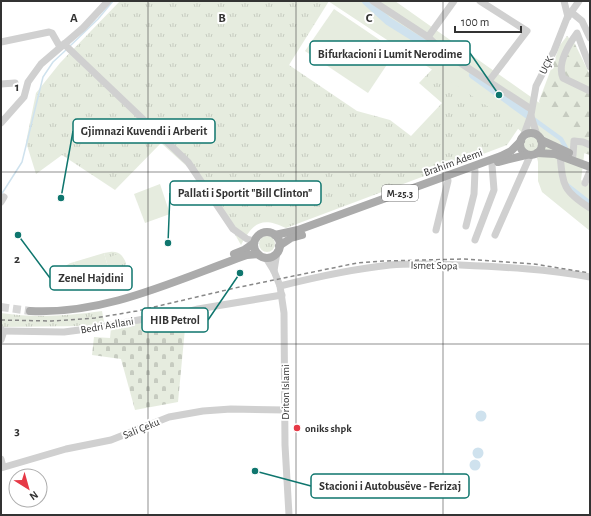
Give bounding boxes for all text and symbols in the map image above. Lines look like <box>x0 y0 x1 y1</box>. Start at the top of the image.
scale bar <box>455 8 521 34</box>
text: A <box>70 12 78 25</box>
text: B <box>218 12 226 25</box>
text: C <box>366 12 373 25</box>
text: 100 m <box>461 16 489 28</box>
callout: Bifurkacioni i Lumit Nerodime <box>310 41 470 65</box>
text: Bifurkacioni i Lumit Nerodime <box>318 48 463 60</box>
street label: UÇK <box>537 54 556 76</box>
text: 1 <box>15 81 19 94</box>
callout: Gjimnazi Kuvendi i Arberit <box>73 119 215 143</box>
text: Gjimnazi Kuvendi i Arberit <box>81 125 207 138</box>
street label: Brahim Ademi <box>422 147 484 178</box>
callout: Pallati i Sportit "Bill Clinton" <box>170 181 321 205</box>
road number: M-25.3 <box>382 185 418 201</box>
text: Pallati i Sportit "Bill Clinton" <box>178 187 312 199</box>
text: 2 <box>14 253 20 266</box>
street label: Ismet Sopa <box>410 260 458 271</box>
callout: Zenel Hajdini <box>50 266 132 290</box>
text: Zenel Hajdini <box>58 272 124 285</box>
callout: HIB Petrol <box>142 308 208 332</box>
text: HIB Petrol <box>150 314 200 326</box>
street label: Bedri Asllani <box>80 315 135 336</box>
street label: Driton Islami <box>280 364 291 420</box>
street label: Sali Çeku <box>121 416 161 441</box>
marker: oniks shpk <box>292 423 302 433</box>
place label: oniks shpk <box>305 423 352 434</box>
text: 3 <box>14 425 20 438</box>
north arrow <box>8 468 48 508</box>
callout: Stacioni i Autobusëve - Ferizaj <box>311 474 469 498</box>
text: Stacioni i Autobusëve - Ferizaj <box>319 480 461 493</box>
text: N <box>27 489 40 502</box>

